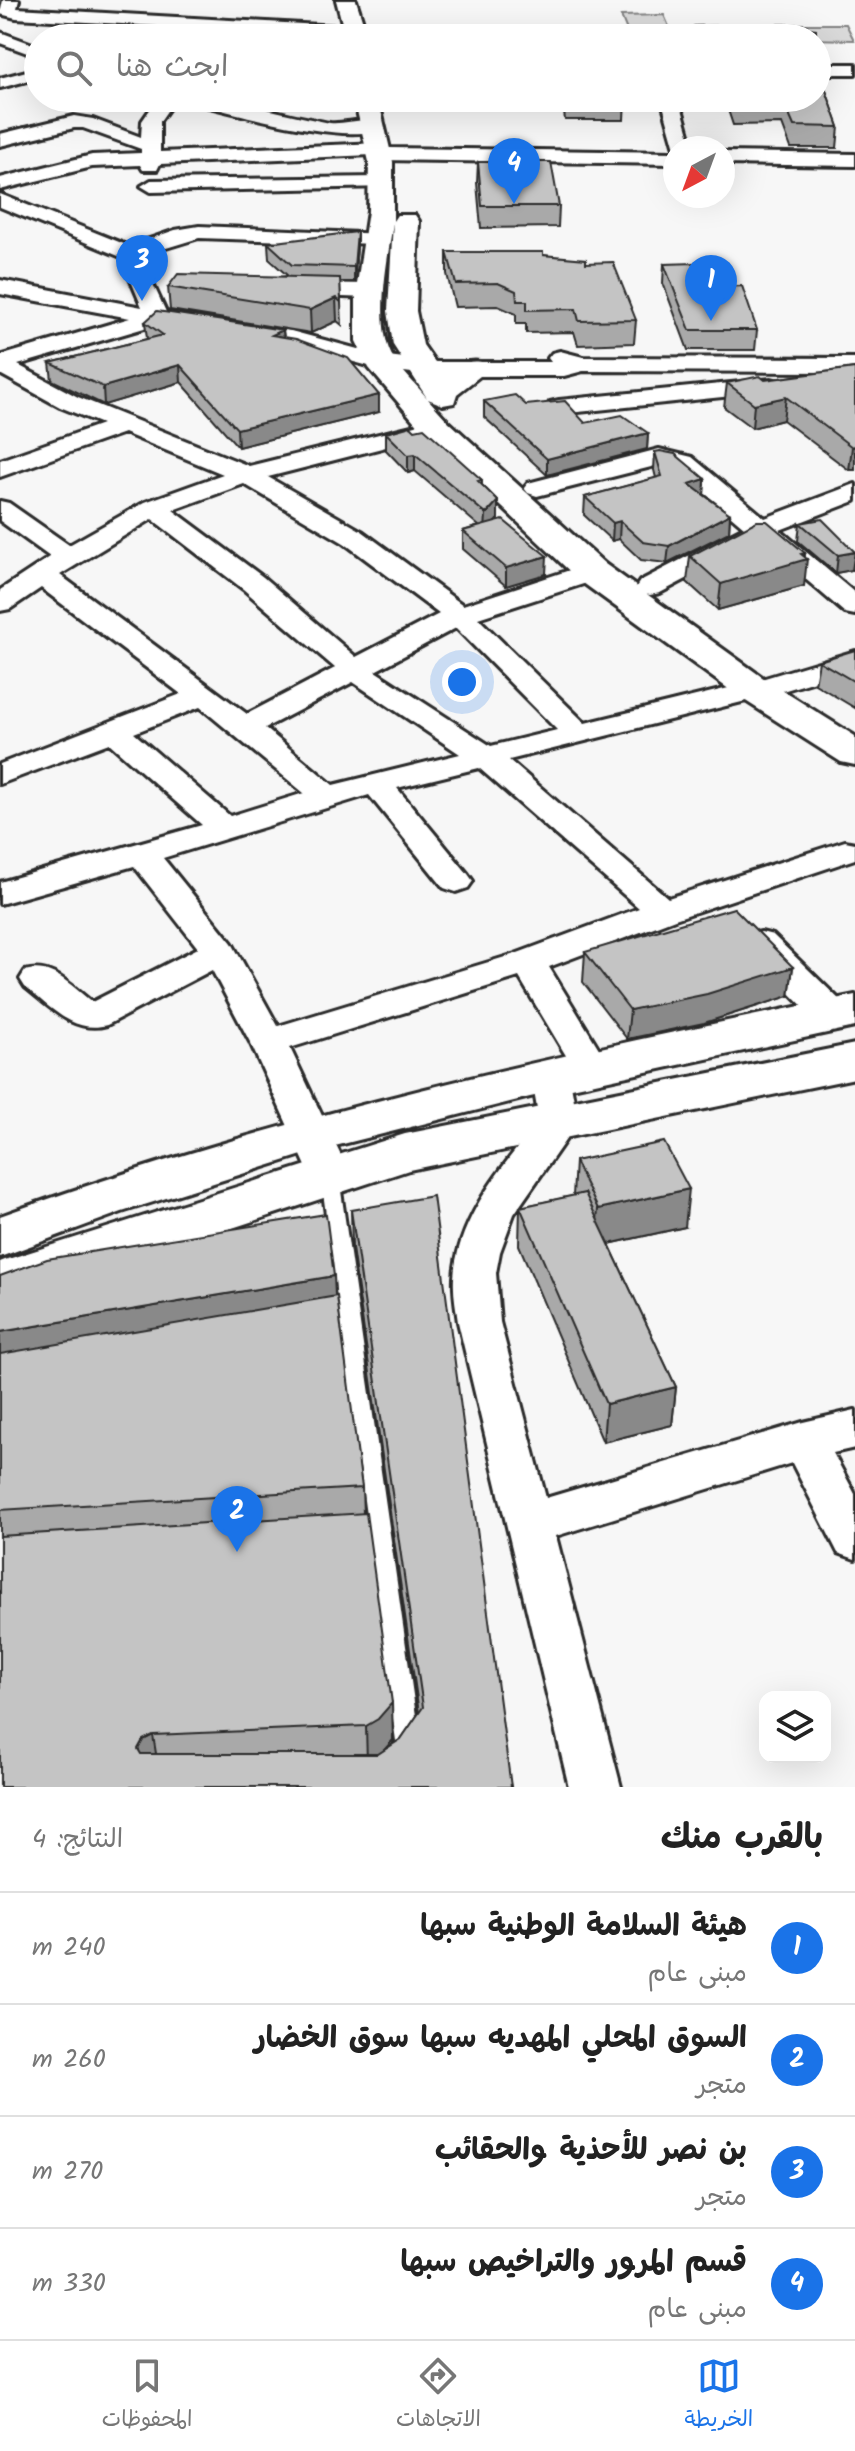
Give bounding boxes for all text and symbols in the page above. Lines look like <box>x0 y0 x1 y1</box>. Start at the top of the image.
search box <box>24 24 831 112</box>
text: ابحث هنا <box>116 44 228 92</box>
icon: search <box>52 46 96 90</box>
north arrow <box>663 136 735 208</box>
pin: 4 <box>488 138 540 204</box>
pin: 3 <box>116 235 168 301</box>
pin: 1 <box>685 255 737 321</box>
your location <box>442 662 482 702</box>
pin: 2 <box>211 1486 263 1552</box>
map controls <box>759 1691 831 1763</box>
button: layers <box>759 1691 831 1763</box>
text: بالقرب منك <box>661 1812 823 1866</box>
text: النتائج: 4 <box>32 1819 123 1861</box>
text: هيئة السلامة الوطنية سبها <box>420 1903 747 1951</box>
text: 240 m <box>32 1927 106 1969</box>
text: 1 <box>793 1927 801 1969</box>
text: مبنى عام <box>648 1953 747 1995</box>
text: السوق المحلي المهديه سبها سوق الخضار <box>254 2015 747 2063</box>
text: 260 m <box>32 2039 106 2081</box>
text: 2 <box>789 2039 805 2081</box>
text: متجر <box>696 2065 747 2107</box>
text: بن نصر للأحذية والحقائب <box>435 2127 747 2175</box>
text: 270 m <box>32 2151 103 2193</box>
text: 3 <box>790 2151 804 2193</box>
text: متجر <box>696 2177 747 2219</box>
text: قسم المرور والتراخيص سبها <box>401 2239 747 2287</box>
text: 330 m <box>32 2263 106 2305</box>
text: 4 <box>790 2263 804 2305</box>
text: مبنى عام <box>648 2289 747 2331</box>
tab: المحفوظات <box>102 2354 192 2438</box>
tab: الاتجاهات <box>396 2354 481 2438</box>
tab: الخريطة <box>685 2354 753 2438</box>

